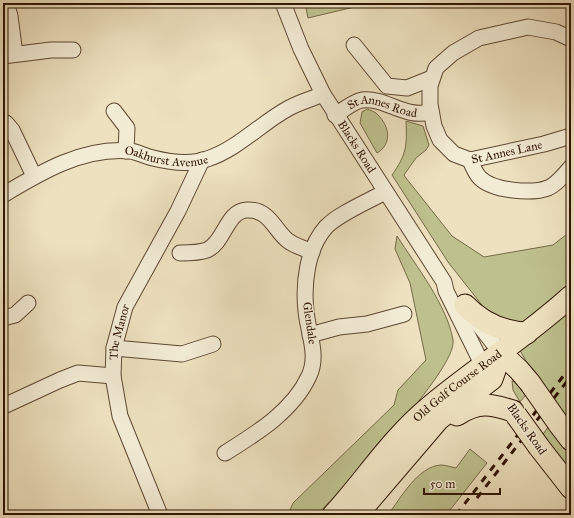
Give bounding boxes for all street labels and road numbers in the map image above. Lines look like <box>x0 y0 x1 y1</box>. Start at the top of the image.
street label: St Annes Road <box>345 93 418 120</box>
street label: Blacks Road <box>335 118 379 175</box>
street label: St Annes Lane <box>470 138 544 167</box>
street label: Oakhurst Avenue <box>124 144 210 169</box>
street label: The Manor <box>107 301 133 360</box>
street label: Glendale <box>300 301 320 345</box>
street label: Old Golf Course Road <box>410 347 504 425</box>
street label: Blacks Road <box>504 401 550 457</box>

